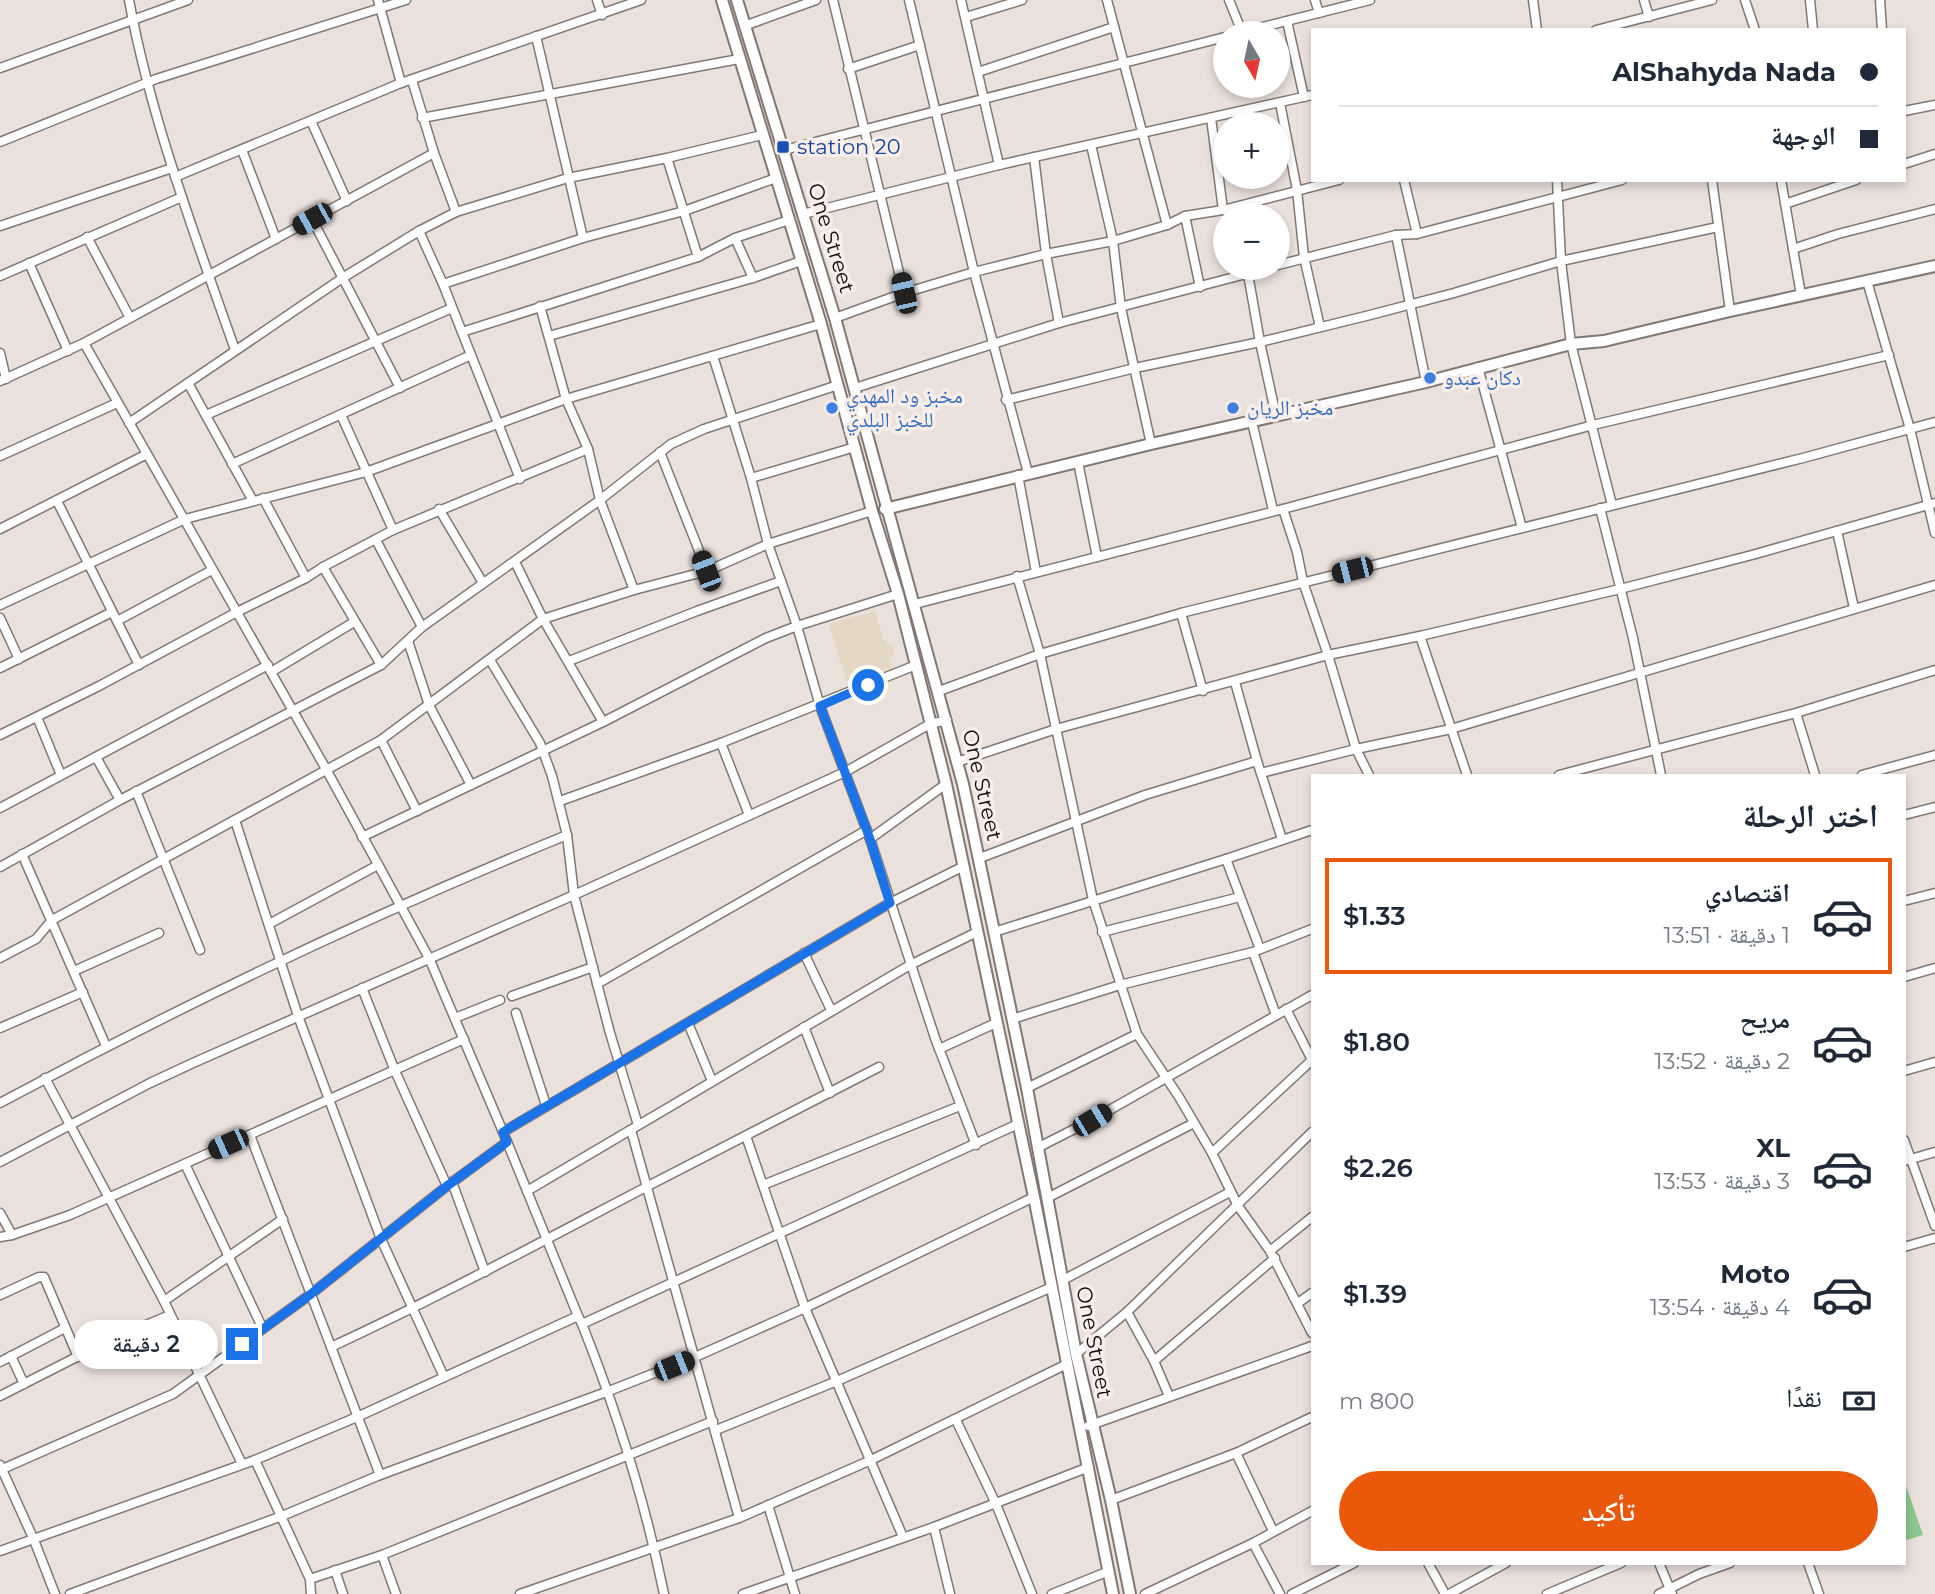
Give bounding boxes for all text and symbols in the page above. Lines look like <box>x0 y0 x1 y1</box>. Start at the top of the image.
north arrow <box>1213 21 1290 98</box>
map controls <box>1213 21 1290 280</box>
text: AlShahyda Nada <box>1612 56 1836 88</box>
button: + <box>1213 112 1290 189</box>
text: الوجهة <box>1771 120 1836 152</box>
place label: station 20 <box>797 134 901 159</box>
marker: station 20 <box>775 139 791 155</box>
street label: One Street <box>803 180 860 296</box>
car <box>289 200 336 238</box>
button: − <box>1213 203 1290 280</box>
car <box>890 270 919 316</box>
place label: دكان عبدو <box>1444 365 1521 390</box>
marker: دكان عبدو <box>1422 370 1438 386</box>
place label: مخبز ود المهدي للخبز البلدي <box>846 383 963 436</box>
place label: مخبز الريان <box>1247 395 1333 420</box>
marker: مخبز ود المهدي للخبز البلدي <box>824 400 840 416</box>
marker: مخبز الريان <box>1225 400 1241 416</box>
car <box>689 548 724 594</box>
car <box>1330 555 1375 585</box>
route start <box>852 669 884 701</box>
street label: One Street <box>958 727 1007 843</box>
text: اختر الرحلة <box>1743 796 1878 835</box>
text: اقتصادي <box>1705 877 1790 909</box>
icon: car <box>1811 885 1874 948</box>
text: $1.33 <box>1343 900 1406 932</box>
text: 1 دقيقة · 13:51 <box>1664 921 1790 949</box>
text: مريح <box>1740 1003 1790 1035</box>
icon: car <box>1811 1011 1874 1074</box>
text: $1.80 <box>1343 1026 1410 1058</box>
text: 2 دقيقة · 13:52 <box>1654 1047 1790 1075</box>
car <box>1069 1100 1116 1140</box>
car <box>205 1126 252 1162</box>
text: XL <box>1756 1132 1790 1164</box>
icon: car <box>1811 1137 1874 1200</box>
text: $2.26 <box>1343 1152 1413 1184</box>
text: 3 دقيقة · 13:53 <box>1654 1167 1790 1195</box>
text: Moto <box>1720 1258 1790 1290</box>
icon: car <box>1811 1263 1874 1326</box>
text: $1.39 <box>1343 1278 1407 1310</box>
street label: One Street <box>1071 1284 1118 1400</box>
text: 4 دقيقة · 13:54 <box>1650 1293 1790 1321</box>
callout: 2 دقيقة <box>74 1320 218 1368</box>
route end <box>226 1328 258 1360</box>
text: 2 دقيقة <box>112 1330 180 1358</box>
car <box>651 1348 698 1384</box>
text: نقدًا <box>1786 1382 1822 1414</box>
icon: cash <box>1840 1382 1878 1420</box>
text: 800 m <box>1339 1387 1415 1415</box>
button: تأكيد <box>1339 1471 1878 1551</box>

